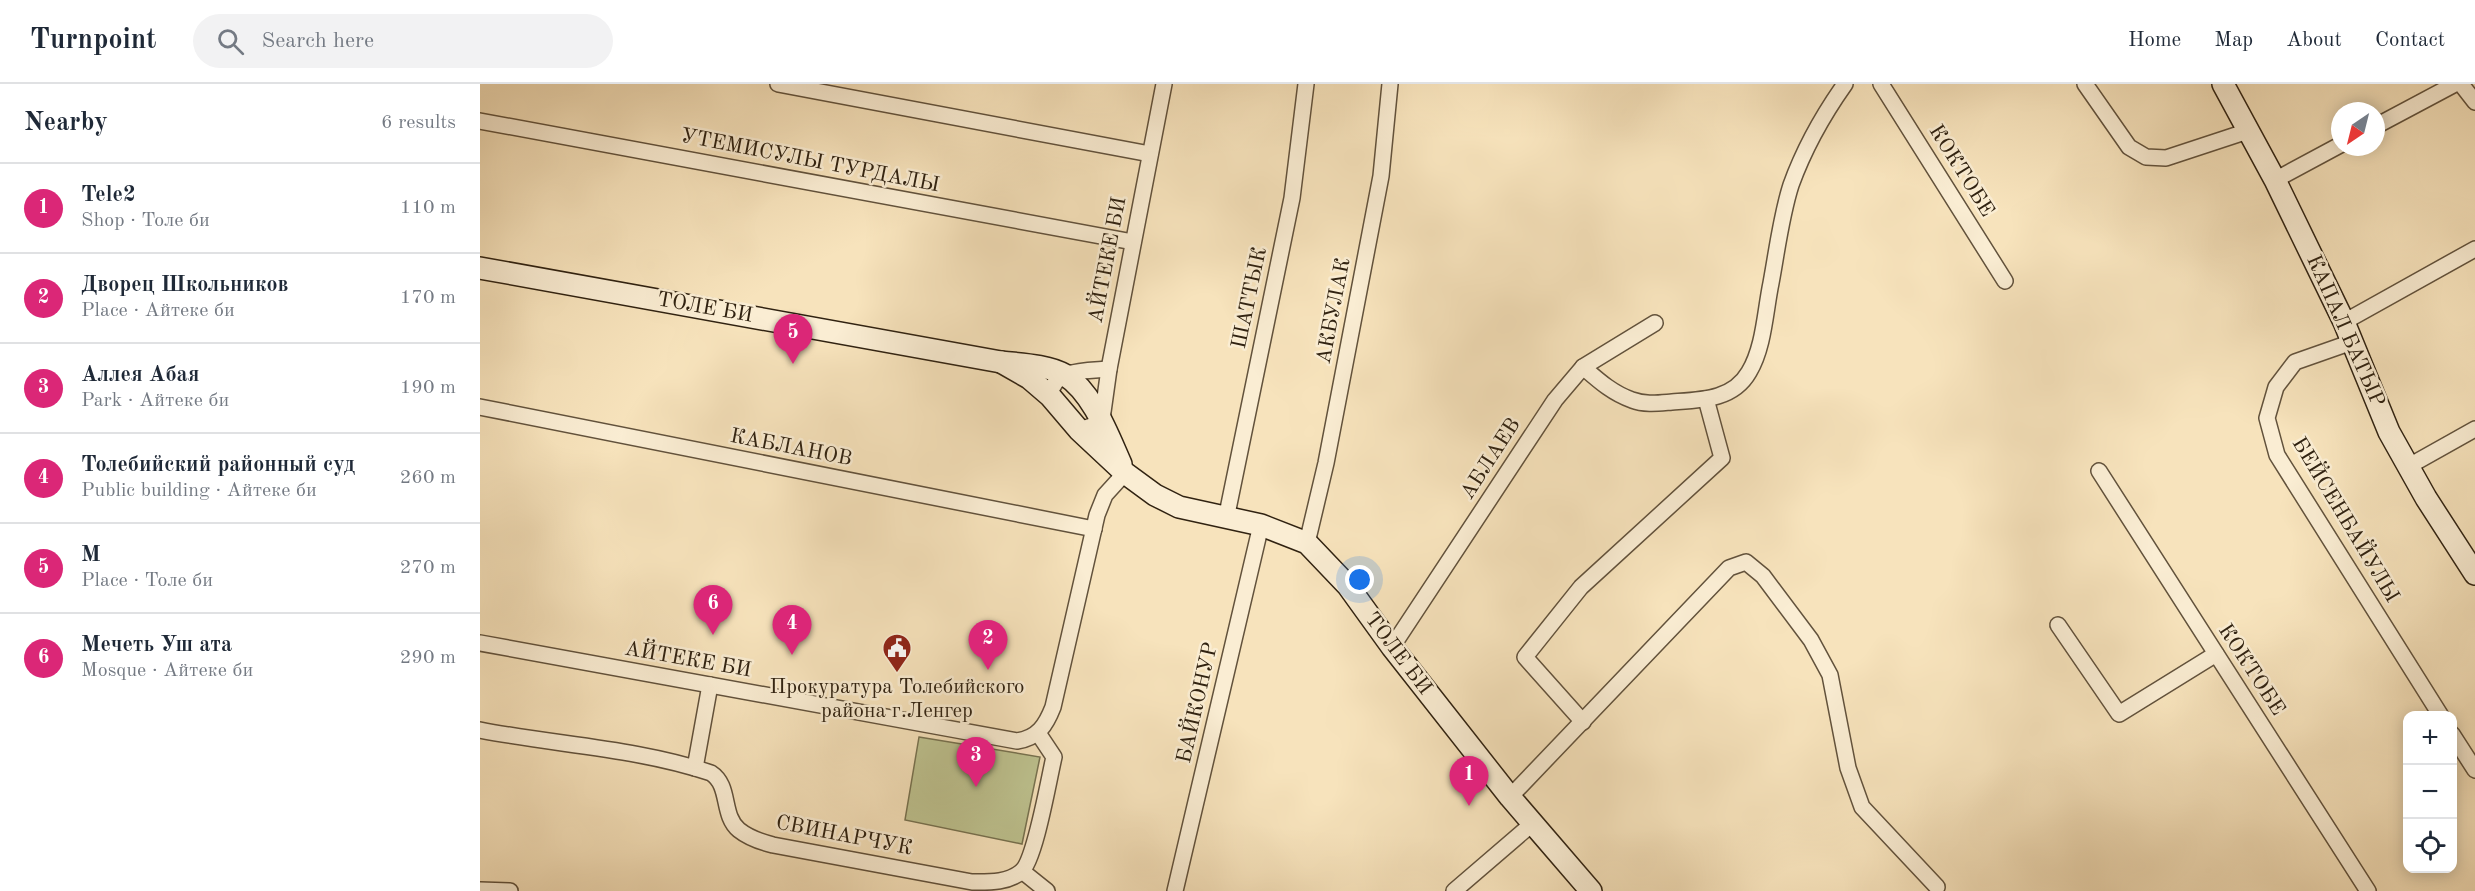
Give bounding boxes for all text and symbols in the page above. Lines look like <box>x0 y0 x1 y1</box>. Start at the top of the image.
search box <box>193 14 613 68</box>
icon: search <box>214 25 247 58</box>
text: Turnpoint <box>30 27 157 55</box>
text: Search here <box>262 30 374 52</box>
text: Home <box>2128 30 2181 51</box>
text: Map <box>2214 30 2253 51</box>
text: About <box>2286 30 2342 51</box>
text: Contact <box>2375 30 2445 51</box>
north arrow <box>2331 102 2385 156</box>
text: Nearby <box>24 110 108 136</box>
text: 6 results <box>381 113 456 133</box>
street label: КОКТОБЕ <box>1924 121 1998 221</box>
street label: УТЕМИСУЛЫ ТУРДАЛЫ <box>679 126 941 196</box>
text: Tele2 <box>81 184 136 206</box>
street label: АЙТЕКЕ БИ <box>1081 194 1131 325</box>
text: 1 <box>38 198 49 218</box>
text: 110 m <box>400 198 456 218</box>
text: Shop · Толе би <box>81 211 210 231</box>
street label: ШАТТЫК <box>1229 245 1271 351</box>
street label: КАПАЛ БАТЫР <box>2302 252 2388 410</box>
street label: АКБУЛАК <box>1313 256 1355 366</box>
text: Дворец Школьников <box>81 274 289 296</box>
text: 2 <box>38 288 49 308</box>
text: 170 m <box>400 288 456 308</box>
street label: ТОЛЕ БИ <box>655 289 755 327</box>
text: Place · Айтеке би <box>81 301 235 321</box>
pin: 5 <box>774 314 812 364</box>
text: Аллея Абая <box>81 364 200 386</box>
text: 3 <box>38 378 49 398</box>
text: 190 m <box>400 378 456 398</box>
text: Park · Айтеке би <box>81 391 229 411</box>
street label: АБЛАЕВ <box>1457 415 1525 503</box>
street label: КАБЛАНОВ <box>728 426 854 470</box>
street label: БЕЙСЕНБАЙУЛЫ <box>2287 431 2407 606</box>
text: Толебийский районный суд <box>81 454 355 476</box>
text: 4 <box>38 468 49 488</box>
text: 260 m <box>400 468 456 488</box>
text: Public building · Айтеке би <box>81 481 317 501</box>
text: M <box>81 544 101 566</box>
text: 5 <box>38 558 49 578</box>
text: 270 m <box>400 558 456 578</box>
your location <box>1345 565 1374 594</box>
text: Place · Толе би <box>81 571 213 591</box>
pin: 6 <box>694 586 732 635</box>
pin: 4 <box>772 606 812 655</box>
street label: ТОЛЕ БИ <box>1360 609 1436 699</box>
pin: 2 <box>968 620 1008 670</box>
street label: КОКТОБЕ <box>2214 621 2288 719</box>
public building icon: Прокуратура Толебийского района г.Ленгер <box>881 632 913 674</box>
text: Мечеть Уш ата <box>81 634 232 656</box>
street label: АЙТЕКЕ БИ <box>623 634 754 681</box>
street label: БАЙКОНУР <box>1169 639 1222 765</box>
text: 6 <box>38 648 49 668</box>
text: 290 m <box>400 648 456 668</box>
text: Mosque · Айтеке би <box>81 661 253 681</box>
place label: Прокуратура Толебийского района г.Ленгер <box>770 677 1024 722</box>
map controls <box>2403 711 2457 873</box>
button: + <box>2403 711 2457 765</box>
pin: 3 <box>956 738 996 787</box>
pin: 1 <box>1450 756 1488 806</box>
button: − <box>2403 765 2457 819</box>
street label: СВИНАРЧУК <box>774 812 914 860</box>
button: locate <box>2403 819 2457 873</box>

